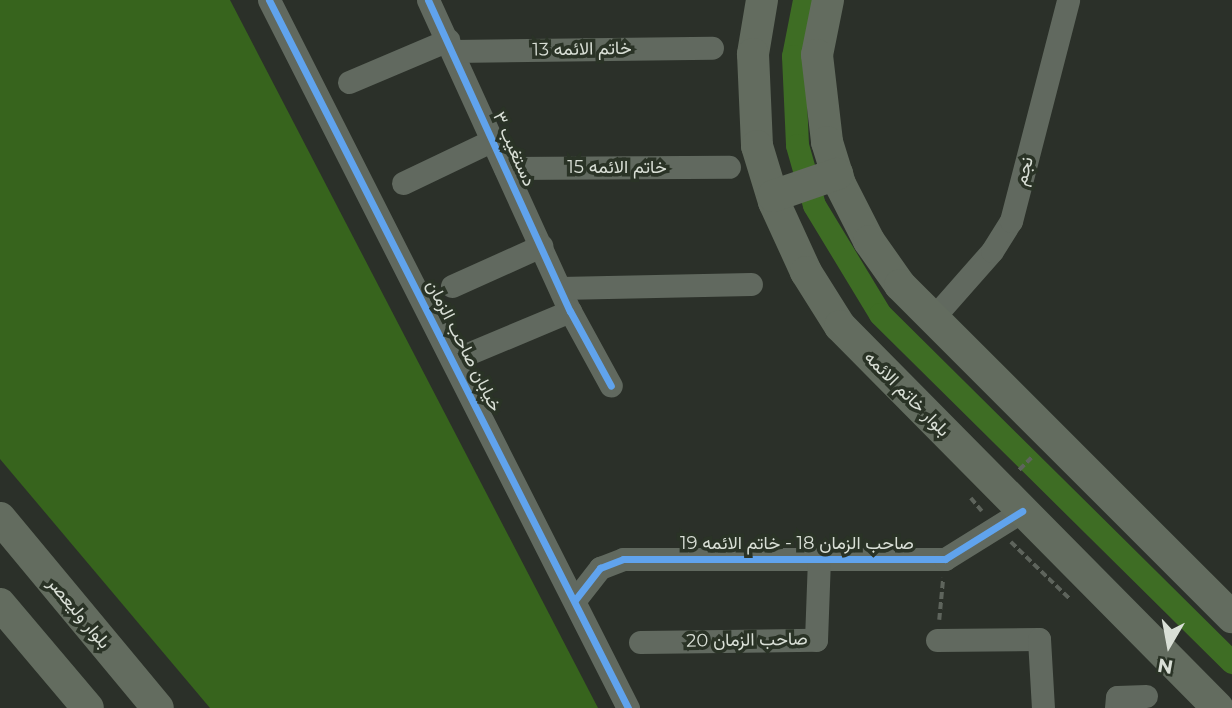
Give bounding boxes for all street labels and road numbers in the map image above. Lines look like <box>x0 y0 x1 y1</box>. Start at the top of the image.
street label: خاتم الائمه 13 <box>532 37 632 61</box>
street label: دستغیب ۳ <box>488 108 540 190</box>
street label: نجم <box>1010 154 1038 188</box>
street label: خاتم الائمه 15 <box>567 156 667 178</box>
street label: خیابان صاحب الزمان <box>421 277 507 415</box>
street label: بلوار خاتم الائمه <box>860 347 954 441</box>
street label: صاحب الزمان 18 - خاتم الائمه 19 <box>680 532 914 554</box>
street label: بلوار ولیعصر <box>43 573 115 653</box>
street label: صاحب الزمان 20 <box>686 628 808 652</box>

